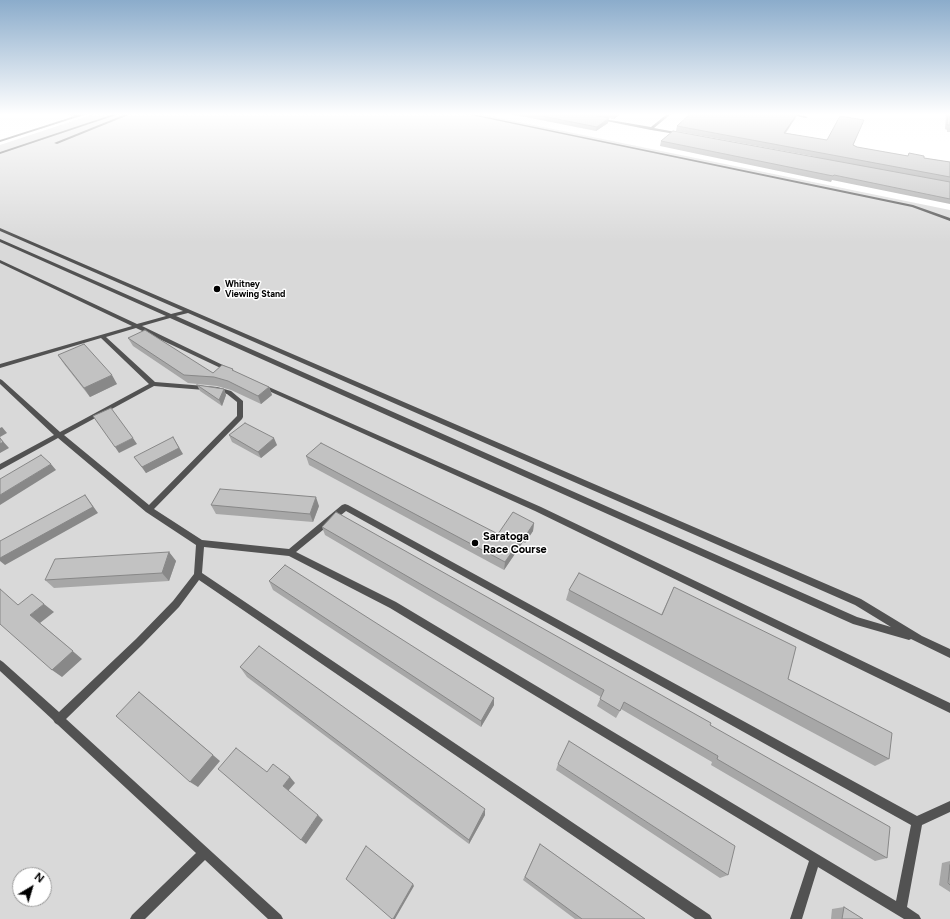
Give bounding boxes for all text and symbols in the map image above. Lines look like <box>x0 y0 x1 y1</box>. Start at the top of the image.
place label: Whitney Viewing Stand <box>225 279 285 300</box>
marker: Whitney Viewing Stand <box>212 284 222 294</box>
place label: Saratoga Race Course <box>483 530 547 556</box>
marker: Saratoga Race Course <box>470 538 480 548</box>
north arrow <box>12 867 52 907</box>
text: N <box>32 870 46 886</box>

